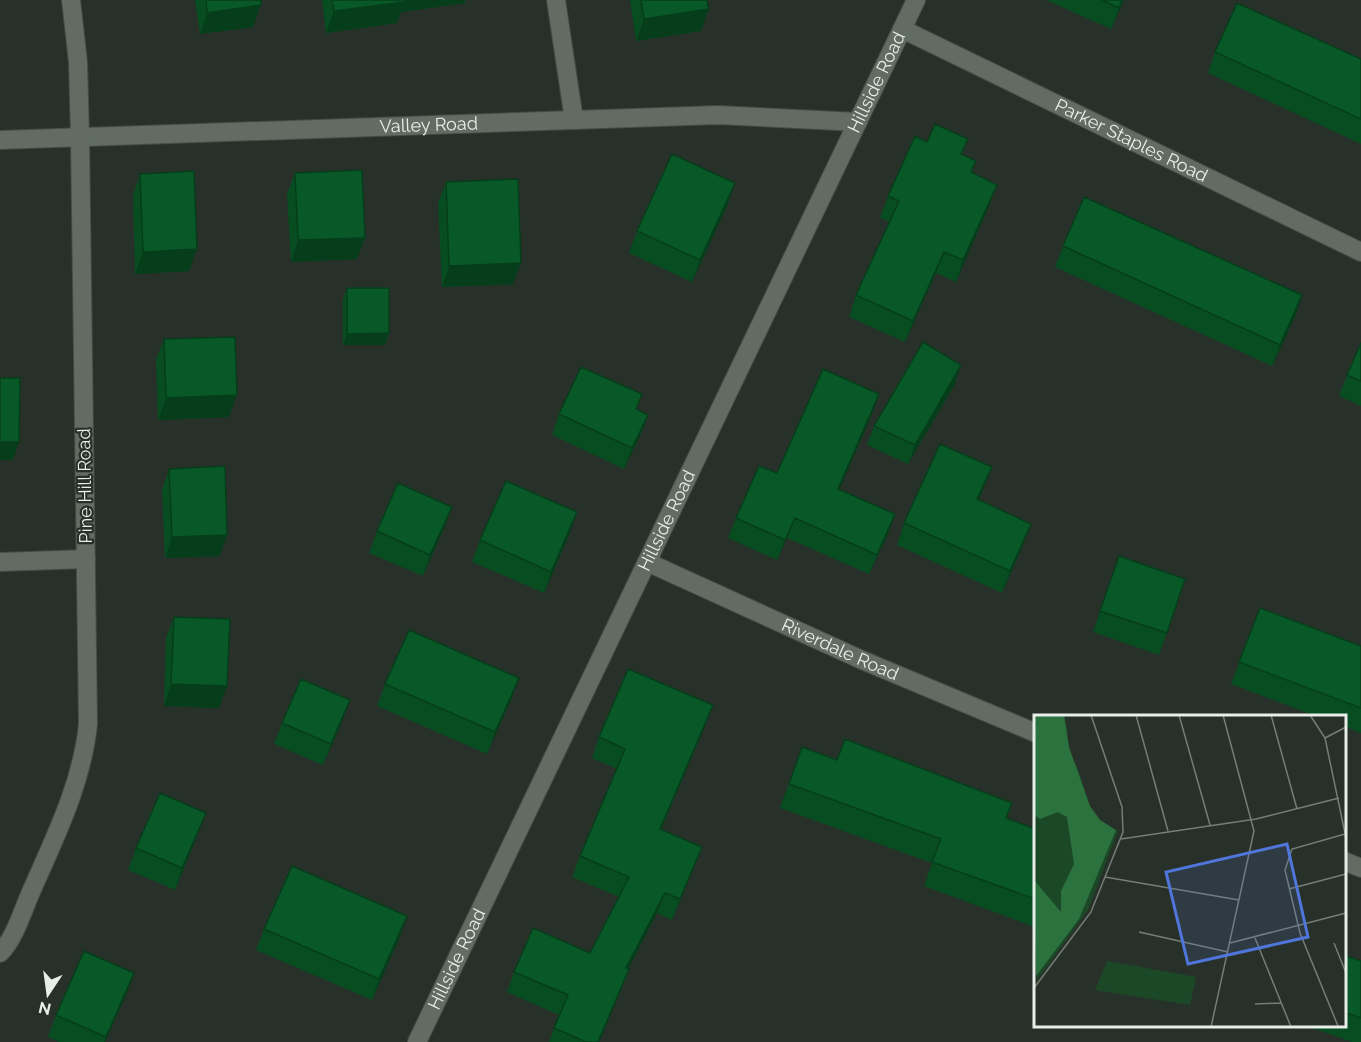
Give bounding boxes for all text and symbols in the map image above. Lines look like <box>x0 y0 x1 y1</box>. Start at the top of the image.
street label: Hillside Road <box>843 28 909 136</box>
street label: Parker Staples Road <box>1052 94 1211 186</box>
street label: Valley Road <box>379 112 478 137</box>
street label: Pine Hill Road <box>73 428 96 544</box>
street label: Hillside Road <box>633 467 699 574</box>
street label: Riverdale Road <box>779 614 902 684</box>
inset map <box>1034 715 1346 1027</box>
street label: Hillside Road <box>423 905 489 1013</box>
north arrow <box>18 964 78 1024</box>
text: N <box>37 997 53 1019</box>

